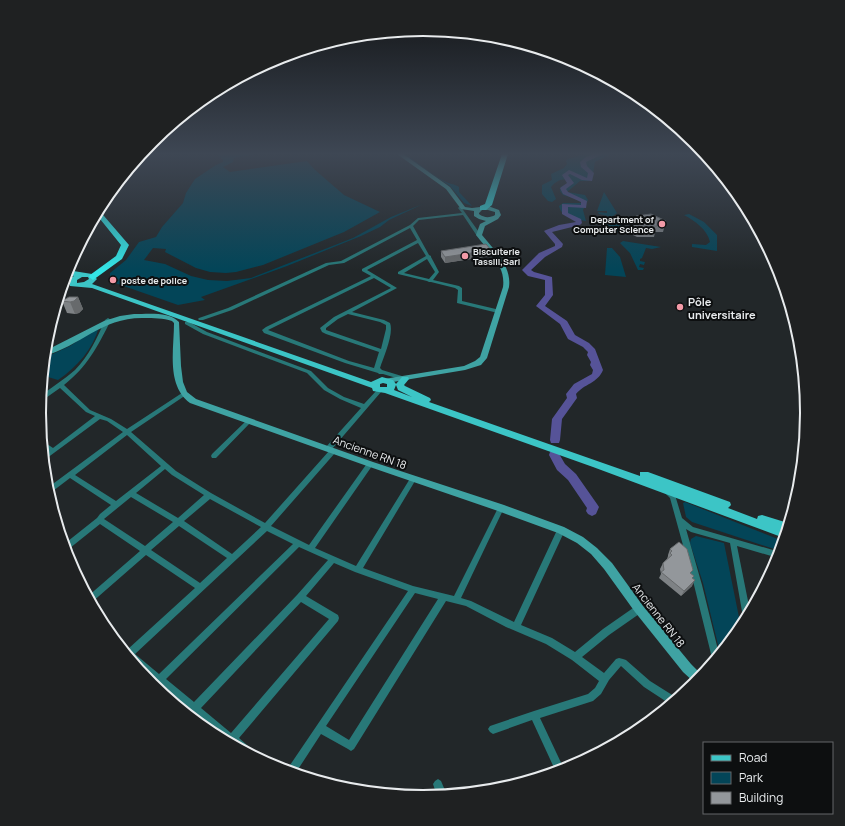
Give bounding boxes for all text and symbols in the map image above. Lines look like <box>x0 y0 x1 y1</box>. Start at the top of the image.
place label: Department of Computer Science <box>573 213 655 236</box>
marker: Department of Computer Science <box>657 219 667 229</box>
place label: Biscuiterie Tassili,Sarl <box>473 245 521 268</box>
marker: Biscuiterie Tassili,Sarl <box>460 251 470 261</box>
place label: poste de police <box>121 274 188 287</box>
marker: poste de police <box>108 275 118 285</box>
place label: Pôle universitaire <box>688 294 756 322</box>
marker: Pôle universitaire <box>675 302 685 312</box>
street label: Ancienne RN 18 <box>331 432 409 472</box>
street label: Ancienne RN 18 <box>629 580 689 650</box>
legend <box>703 742 833 814</box>
text: Road <box>739 749 767 766</box>
text: Park <box>739 769 764 786</box>
text: Building <box>739 789 783 806</box>

